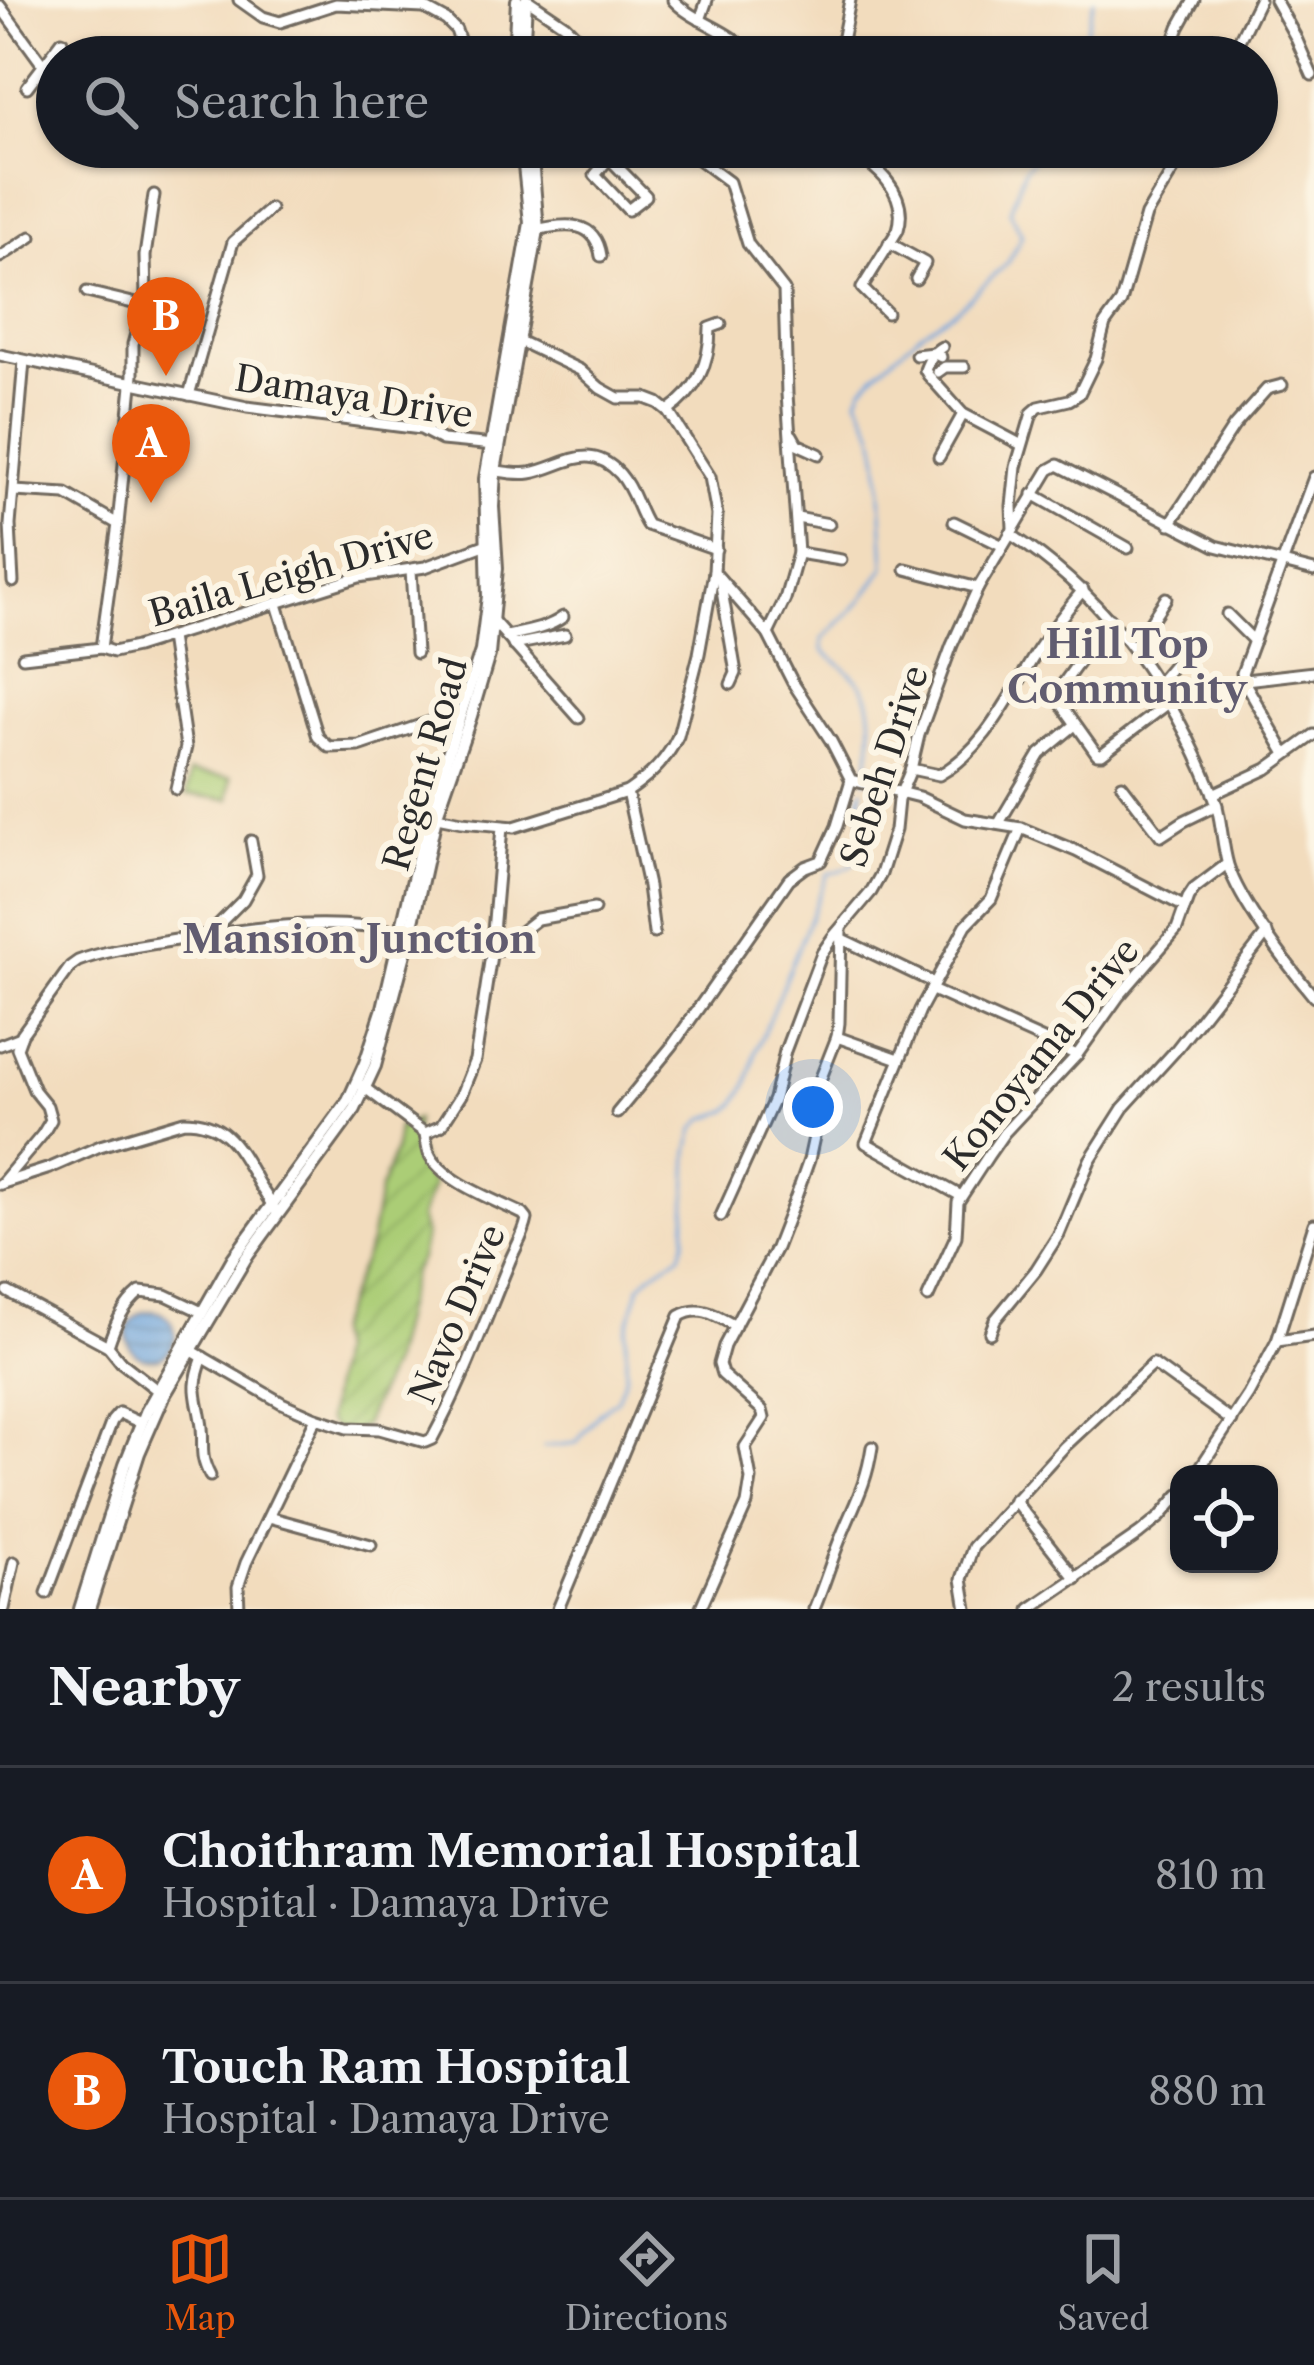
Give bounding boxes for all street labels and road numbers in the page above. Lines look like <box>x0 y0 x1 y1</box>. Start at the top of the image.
street label: Damaya Drive <box>232 355 476 437</box>
street label: Baila Leigh Drive <box>144 512 438 636</box>
street label: Regent Road <box>374 653 476 875</box>
street label: Sebeh Drive <box>831 660 937 872</box>
street label: Konoyama Drive <box>934 929 1148 1179</box>
street label: Navo Drive <box>400 1218 514 1410</box>

